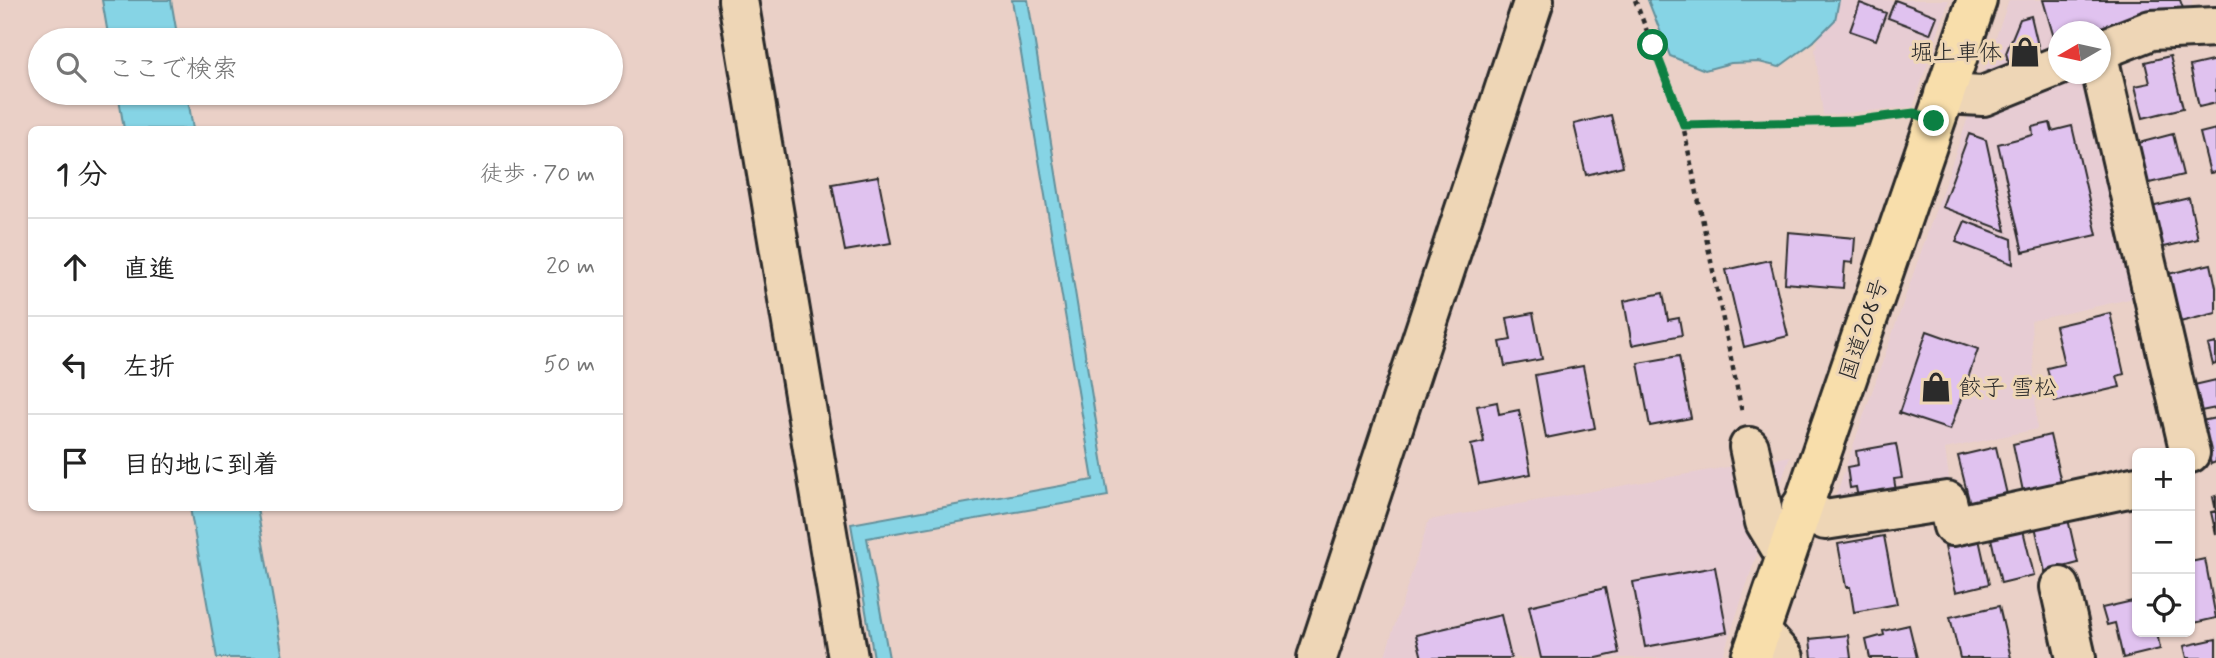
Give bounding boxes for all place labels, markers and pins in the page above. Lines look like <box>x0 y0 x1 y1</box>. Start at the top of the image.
shop icon: 堀上車体 <box>2008 35 2042 69</box>
place label: 堀上車体 <box>1910 39 2002 69</box>
shop icon: 餃子 雪松 <box>1919 370 1953 404</box>
place label: 餃子 雪松 <box>1959 374 2057 404</box>

